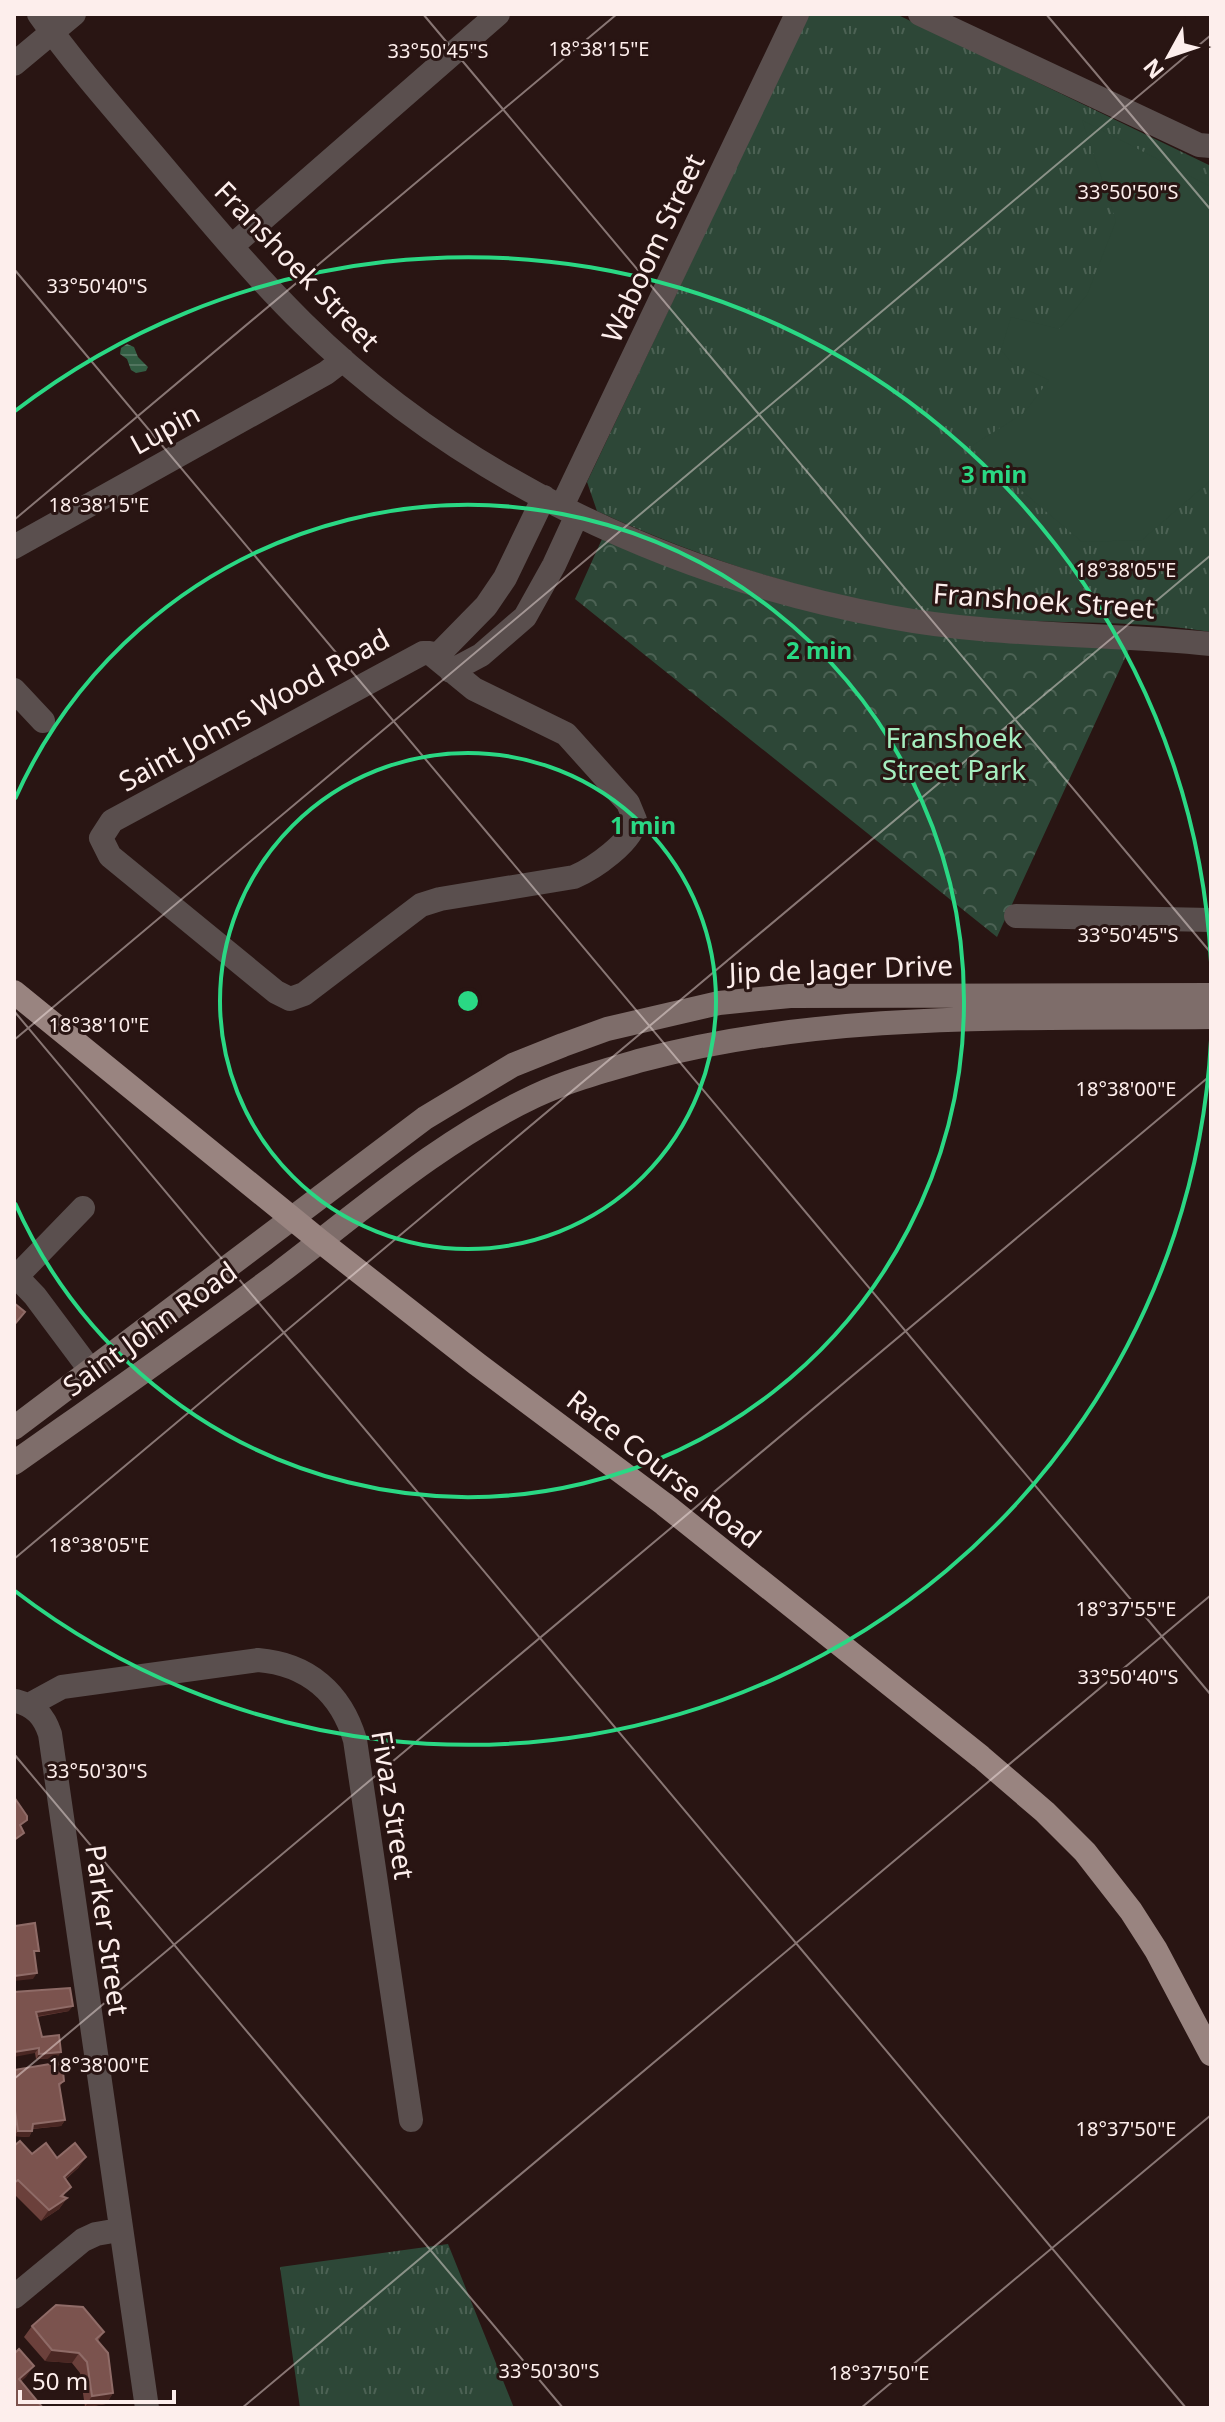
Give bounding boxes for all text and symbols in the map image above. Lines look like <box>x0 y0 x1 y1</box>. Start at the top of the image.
north arrow <box>1129 16 1209 96</box>
text: 18°38'15"E <box>549 35 649 62</box>
text: 33°50'45"S <box>388 37 488 64</box>
text: N <box>1136 53 1170 86</box>
street label: Waboom Street <box>592 147 712 348</box>
street label: Franshoek Street <box>207 172 389 358</box>
text: 33°50'50"S <box>1078 178 1178 205</box>
text: 33°50'40"S <box>47 272 147 299</box>
street label: Lupin <box>123 394 206 463</box>
text: 3 min <box>961 457 1027 490</box>
text: 18°38'15"E <box>49 491 149 518</box>
text: 18°38'05"E <box>1076 556 1176 583</box>
street label: Franshoek Street <box>932 573 1156 627</box>
street label: Saint Johns Wood Road <box>111 619 396 799</box>
text: 2 min <box>786 633 852 666</box>
park label: Franshoek Street Park <box>882 718 1026 788</box>
text: 1 min <box>610 808 676 841</box>
text: 33°50'45"S <box>1078 921 1178 948</box>
street label: Jip de Jager Drive <box>725 945 954 991</box>
centre of rings <box>454 987 482 1015</box>
text: 18°38'10"E <box>49 1011 149 1038</box>
text: 18°38'00"E <box>1076 1075 1176 1102</box>
street label: Saint John Road <box>55 1252 244 1404</box>
street label: Race Course Road <box>560 1380 770 1556</box>
text: 18°38'05"E <box>49 1531 149 1558</box>
text: 18°37'55"E <box>1076 1595 1176 1622</box>
text: 33°50'40"S <box>1078 1663 1178 1690</box>
street label: Fivaz Street <box>363 1728 425 1882</box>
text: 33°50'30"S <box>47 1757 147 1784</box>
street label: Parker Street <box>77 1842 139 2018</box>
text: 18°38'00"E <box>49 2051 149 2078</box>
text: 18°37'50"E <box>1076 2115 1176 2142</box>
scale bar <box>20 2354 174 2404</box>
text: 33°50'30"S <box>499 2357 599 2384</box>
text: 18°37'50"E <box>829 2359 929 2386</box>
text: 50 m <box>32 2364 88 2397</box>

